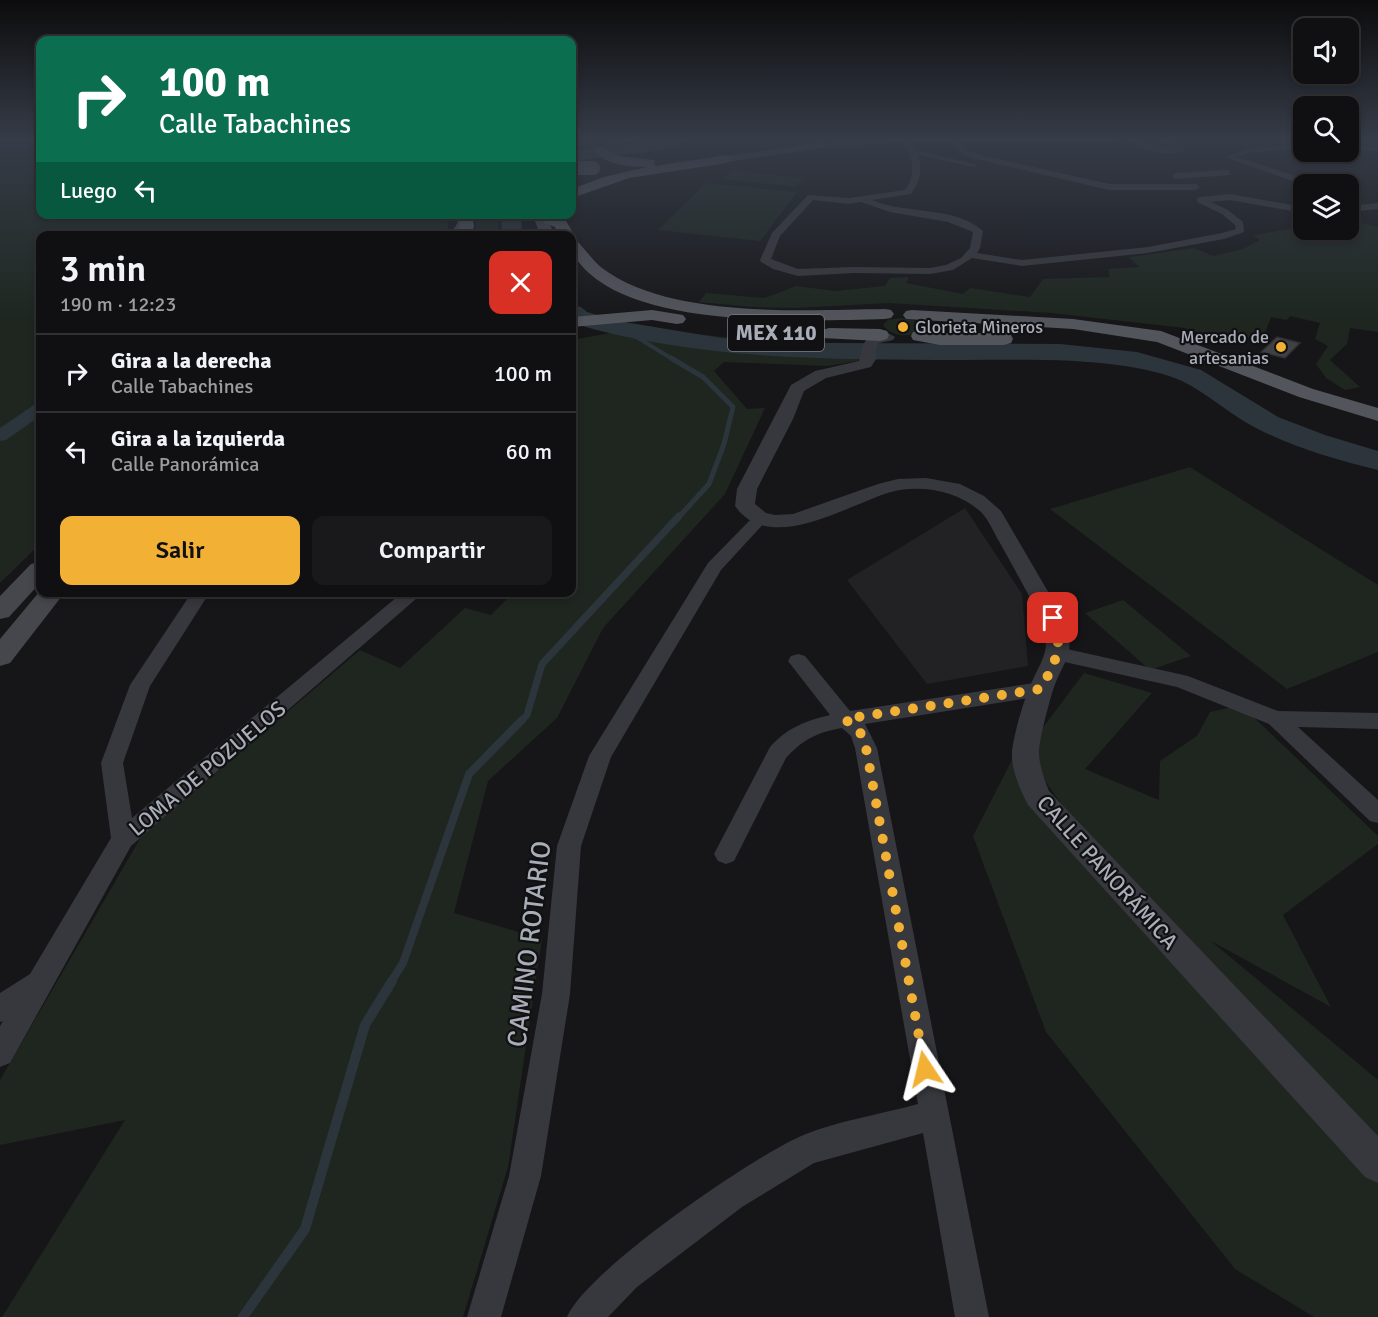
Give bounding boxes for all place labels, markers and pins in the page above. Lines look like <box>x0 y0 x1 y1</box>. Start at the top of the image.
place label: Glorieta Mineros <box>915 316 1043 338</box>
marker: Glorieta Mineros <box>896 320 910 334</box>
place label: Mercado de artesanias <box>1180 326 1269 369</box>
marker: Mercado de artesanias <box>1274 340 1288 354</box>
pin <box>1027 592 1078 643</box>

